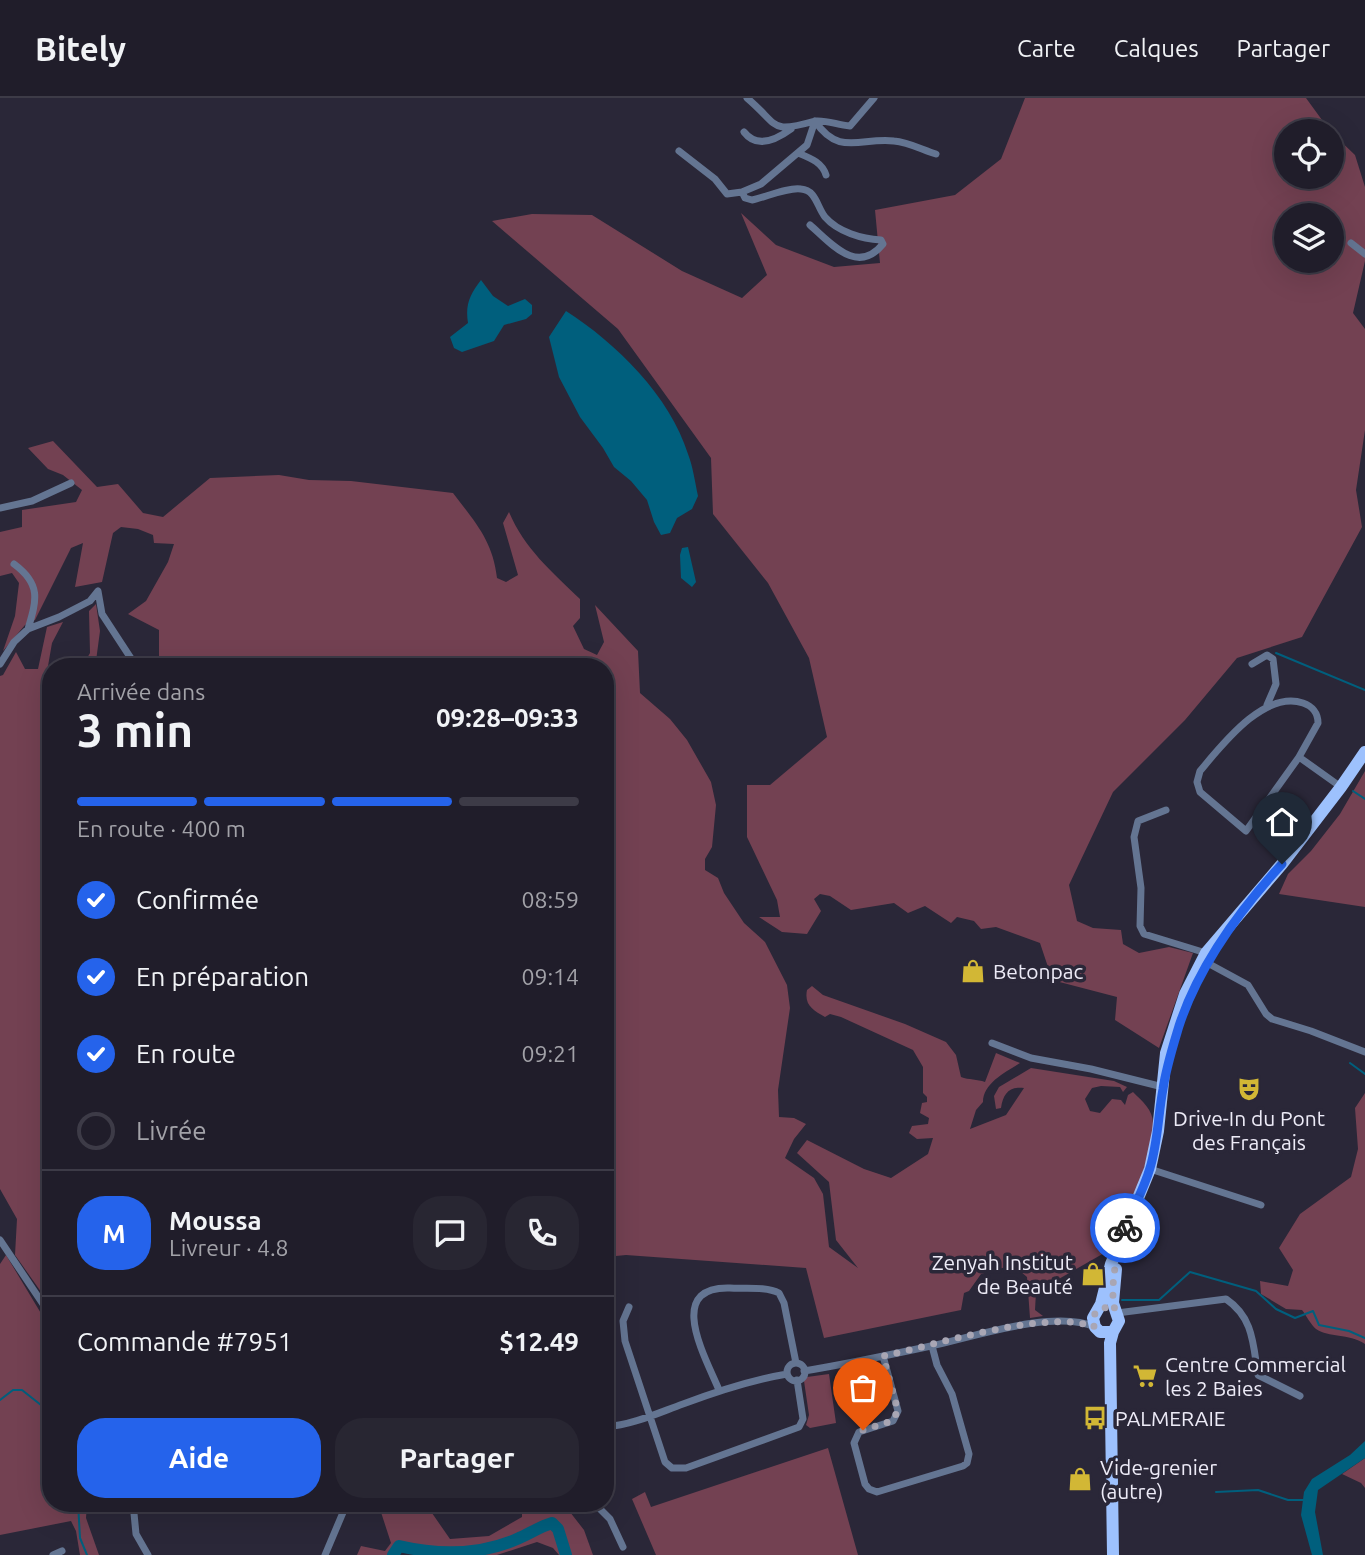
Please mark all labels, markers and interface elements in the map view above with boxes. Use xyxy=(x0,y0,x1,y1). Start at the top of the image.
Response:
text: Bitely xyxy=(35,30,126,67)
text: Carte xyxy=(1017,35,1076,62)
text: Calques xyxy=(1114,35,1199,62)
text: Partager xyxy=(1237,35,1330,62)
map controls xyxy=(1274,119,1344,273)
button: locate xyxy=(1274,119,1344,189)
button: layers xyxy=(1274,203,1344,273)
text: Arrivée dans xyxy=(77,679,205,704)
text: 09:28–09:33 xyxy=(436,703,579,732)
text: 3 min xyxy=(77,704,193,756)
pin xyxy=(1252,792,1312,864)
icon: home xyxy=(1263,803,1301,841)
text: En route · 400 m xyxy=(77,816,246,841)
icon: check xyxy=(77,881,115,919)
text: Confirmée xyxy=(136,885,259,914)
text: 08:59 xyxy=(521,887,579,912)
shop icon: Betonpac xyxy=(959,957,987,985)
icon: check xyxy=(77,958,115,996)
place label: Betonpac xyxy=(993,959,1083,983)
text: En préparation xyxy=(136,962,309,991)
text: 09:14 xyxy=(521,964,579,989)
icon: check xyxy=(77,1035,115,1073)
text: En route xyxy=(136,1039,236,1068)
text: 09:21 xyxy=(521,1041,579,1066)
theatre icon: Drive-In du Pont des Français xyxy=(1235,1075,1263,1103)
place label: Drive-In du Pont des Français xyxy=(1173,1106,1325,1154)
text: Livrée xyxy=(136,1116,207,1145)
courier xyxy=(1090,1193,1160,1263)
button: chat xyxy=(413,1196,487,1270)
button: phone xyxy=(505,1196,579,1270)
text: Moussa xyxy=(169,1206,262,1235)
icon: bike xyxy=(1106,1209,1144,1247)
text: M xyxy=(102,1219,126,1248)
text: Livreur · 4.8 xyxy=(169,1235,289,1260)
place label: Zenyah Institut de Beauté xyxy=(932,1250,1073,1298)
shop icon: Zenyah Institut de Beauté xyxy=(1079,1260,1107,1288)
text: Commande #7951 xyxy=(77,1327,293,1356)
text: $12.49 xyxy=(499,1327,579,1356)
place label: Centre Commercial les 2 Baies xyxy=(1165,1352,1346,1400)
pin xyxy=(833,1358,893,1430)
supermarket icon: Centre Commercial les 2 Baies xyxy=(1131,1362,1159,1390)
icon: bag xyxy=(844,1369,882,1407)
bus stop icon: PALMERAIE xyxy=(1081,1404,1109,1432)
place label: PALMERAIE xyxy=(1115,1406,1226,1430)
button: Aide xyxy=(77,1418,321,1498)
button: Partager xyxy=(335,1418,579,1498)
place label: Vide-grenier (autre) xyxy=(1100,1455,1217,1503)
shop icon: Vide-grenier (autre) xyxy=(1066,1465,1094,1493)

